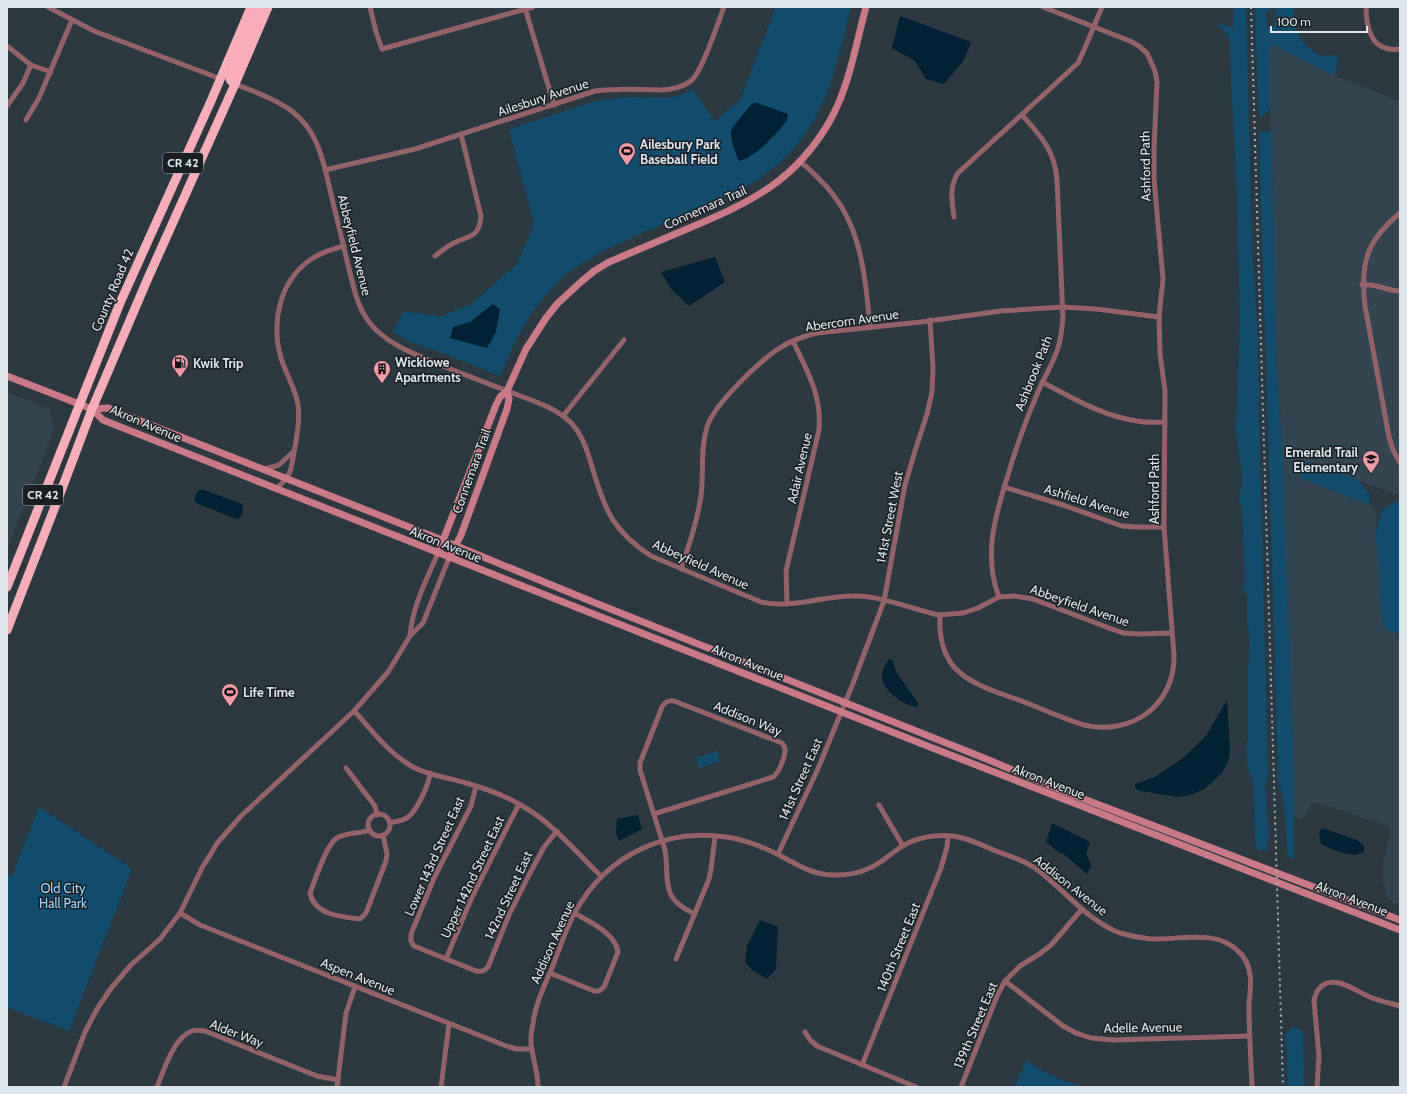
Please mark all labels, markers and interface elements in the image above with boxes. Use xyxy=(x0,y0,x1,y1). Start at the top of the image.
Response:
scale bar xyxy=(1271,8,1367,34)
text: 100 m xyxy=(1277,14,1311,29)
street label: Ailesbury Avenue xyxy=(496,75,591,119)
street label: Ashford Path xyxy=(1136,131,1154,201)
place label: Ailesbury Park Baseball Field xyxy=(640,136,721,167)
sports icon: Ailesbury Park Baseball Field xyxy=(617,141,637,166)
road number: CR 42 xyxy=(163,153,203,173)
street label: Connemara Trail xyxy=(661,182,749,232)
street label: Abbeyfield Avenue xyxy=(335,193,375,298)
street label: County Road 42 xyxy=(87,246,137,334)
street label: Abercorn Avenue xyxy=(804,305,900,334)
street label: Ashbrook Path xyxy=(1011,333,1055,413)
fuel station icon: Kwik Trip xyxy=(170,353,190,378)
place label: Wicklowe Apartments xyxy=(395,354,461,385)
place label: Kwik Trip xyxy=(193,355,244,371)
building icon: Wicklowe Apartments xyxy=(372,359,392,384)
street label: Akron Avenue xyxy=(108,401,185,445)
street label: Connemara Trail xyxy=(448,427,494,515)
street label: Adair Avenue xyxy=(783,431,815,505)
place label: Emerald Trail Elementary xyxy=(1285,444,1359,475)
school or university icon: Emerald Trail Elementary xyxy=(1361,449,1381,474)
street label: Ashford Path xyxy=(1146,454,1162,524)
street label: 141st Street West xyxy=(872,469,906,564)
street label: Ashfield Avenue xyxy=(1042,480,1132,522)
road number: CR 42 xyxy=(23,485,63,505)
street label: Akron Avenue xyxy=(408,522,485,566)
street label: Abbeyfield Avenue xyxy=(650,536,752,593)
street label: Abbeyfield Avenue xyxy=(1028,581,1132,630)
street label: Akron Avenue xyxy=(710,640,787,684)
sports icon: Life Time xyxy=(220,682,240,707)
place label: Life Time xyxy=(243,684,295,700)
street label: Addison Way xyxy=(712,697,785,739)
street label: 141st Street East xyxy=(775,735,826,823)
street label: Akron Avenue xyxy=(1010,760,1088,802)
street label: Lower 143rd Street East xyxy=(400,793,468,918)
street label: Upper 142nd Street East xyxy=(437,813,507,941)
street label: 142nd Street East xyxy=(481,848,535,942)
street label: Addison Avenue xyxy=(1031,851,1111,919)
street label: Akron Avenue xyxy=(1313,877,1391,919)
park label: Old City Hall Park xyxy=(39,880,87,911)
street label: Addison Avenue xyxy=(527,898,578,986)
street label: 140th Street East xyxy=(873,900,923,994)
street label: Aspen Avenue xyxy=(319,954,398,998)
street label: 139th Street East xyxy=(950,979,1001,1071)
street label: Alder Way xyxy=(208,1015,266,1051)
street label: Adelle Avenue xyxy=(1104,1018,1183,1036)

